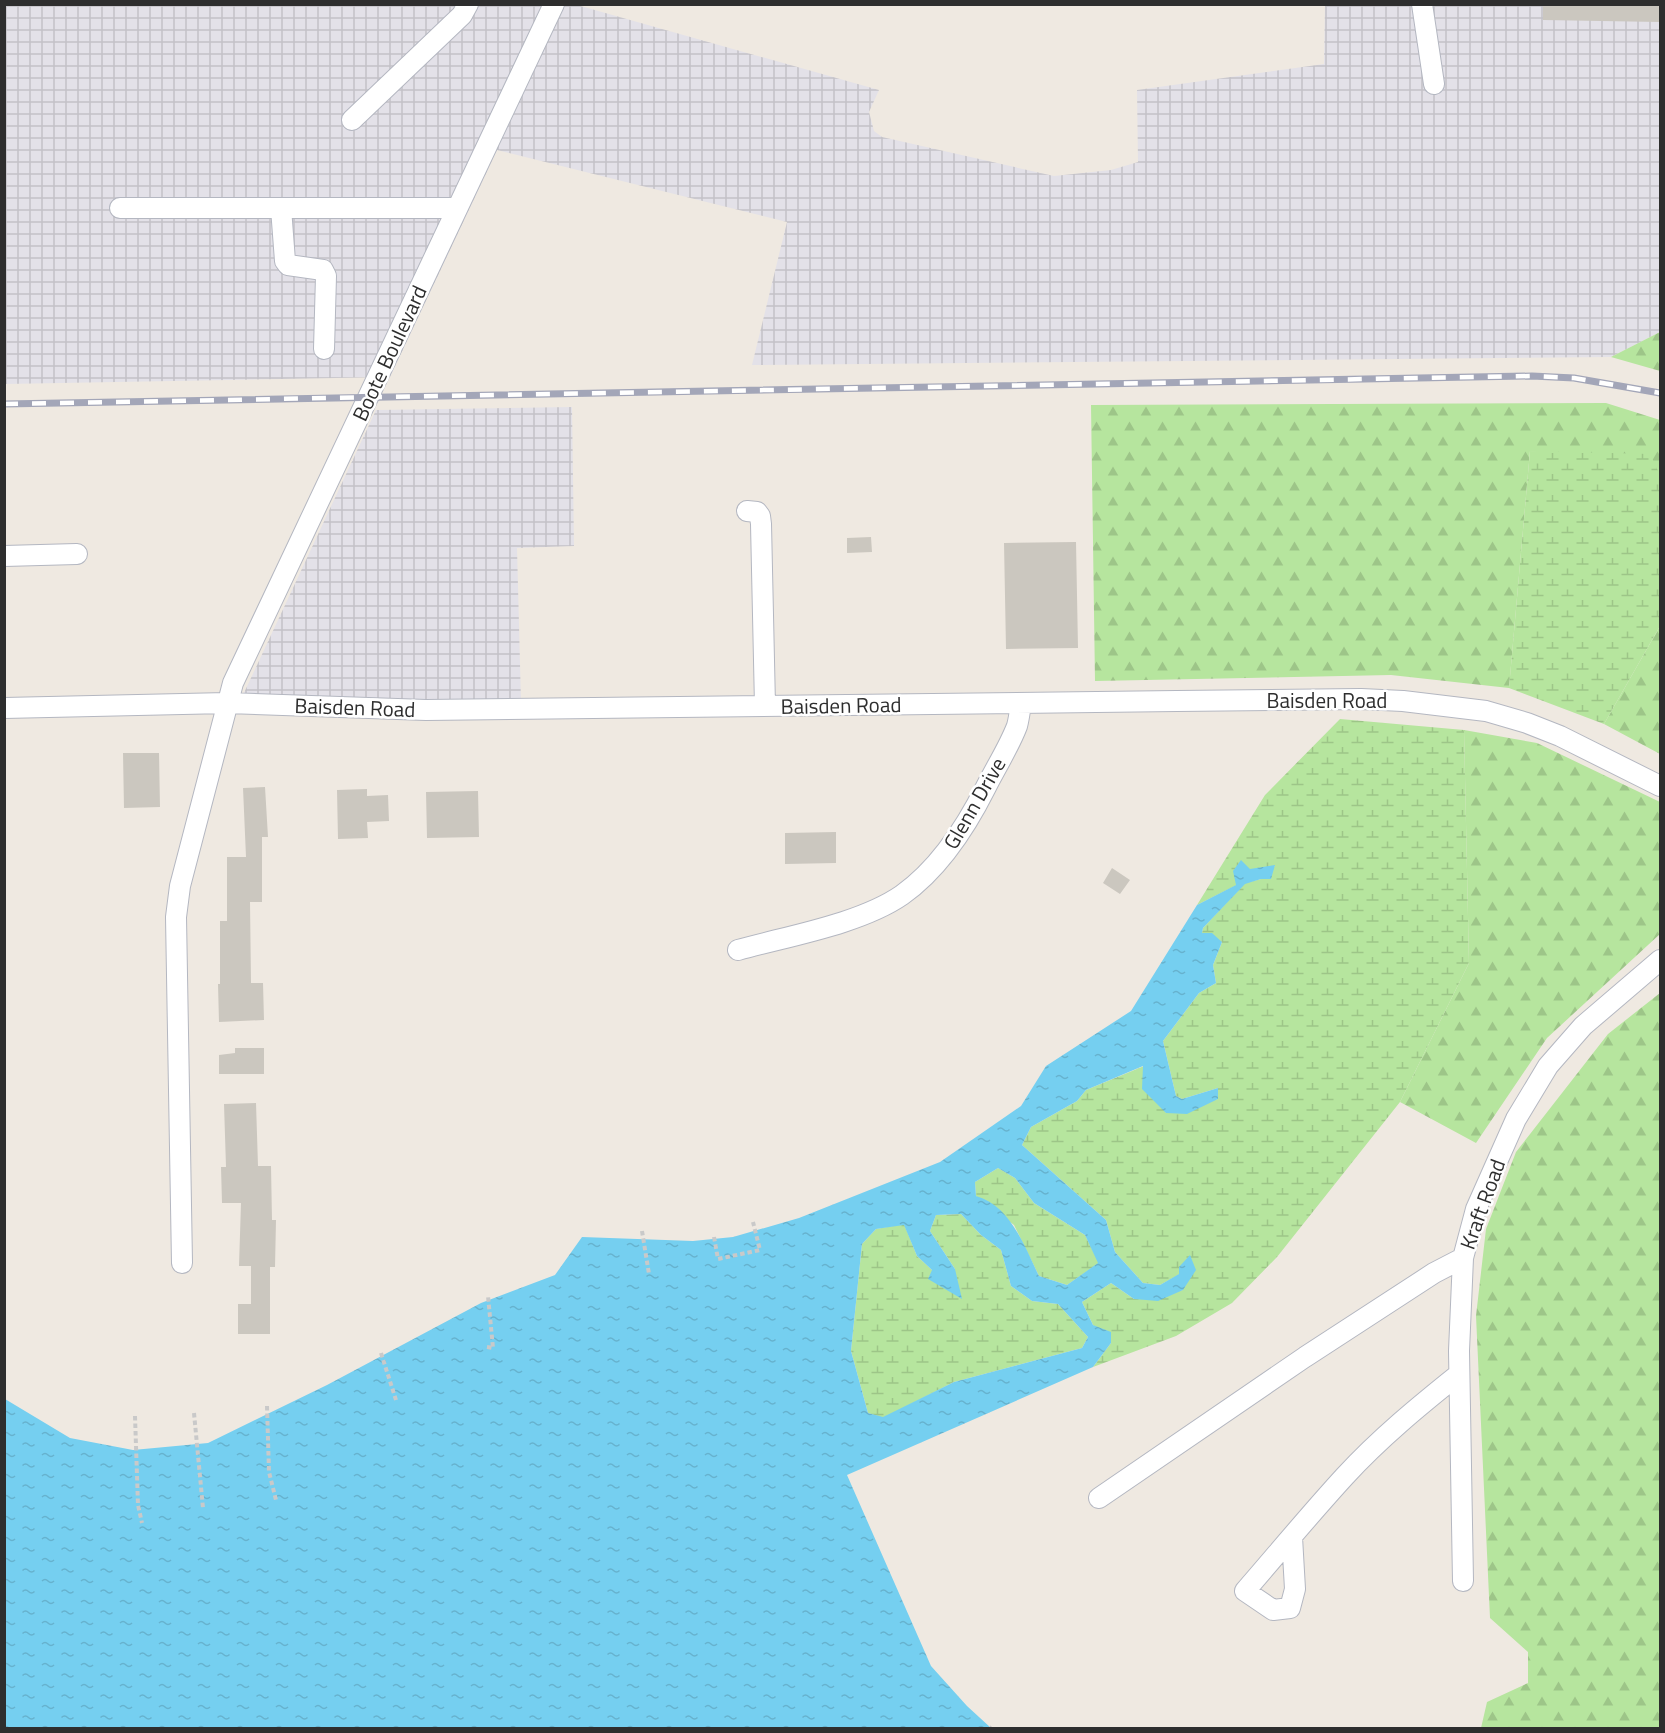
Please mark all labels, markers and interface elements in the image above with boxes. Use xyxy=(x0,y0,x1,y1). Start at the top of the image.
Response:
street label: Boote Boulevard xyxy=(344,280,434,426)
street label: Baisden Road xyxy=(1267,684,1387,716)
street label: Baisden Road xyxy=(780,688,902,722)
street label: Baisden Road xyxy=(294,689,416,725)
street label: Glenn Drive xyxy=(935,751,1013,855)
street label: Kraft Road xyxy=(1451,1154,1513,1254)

